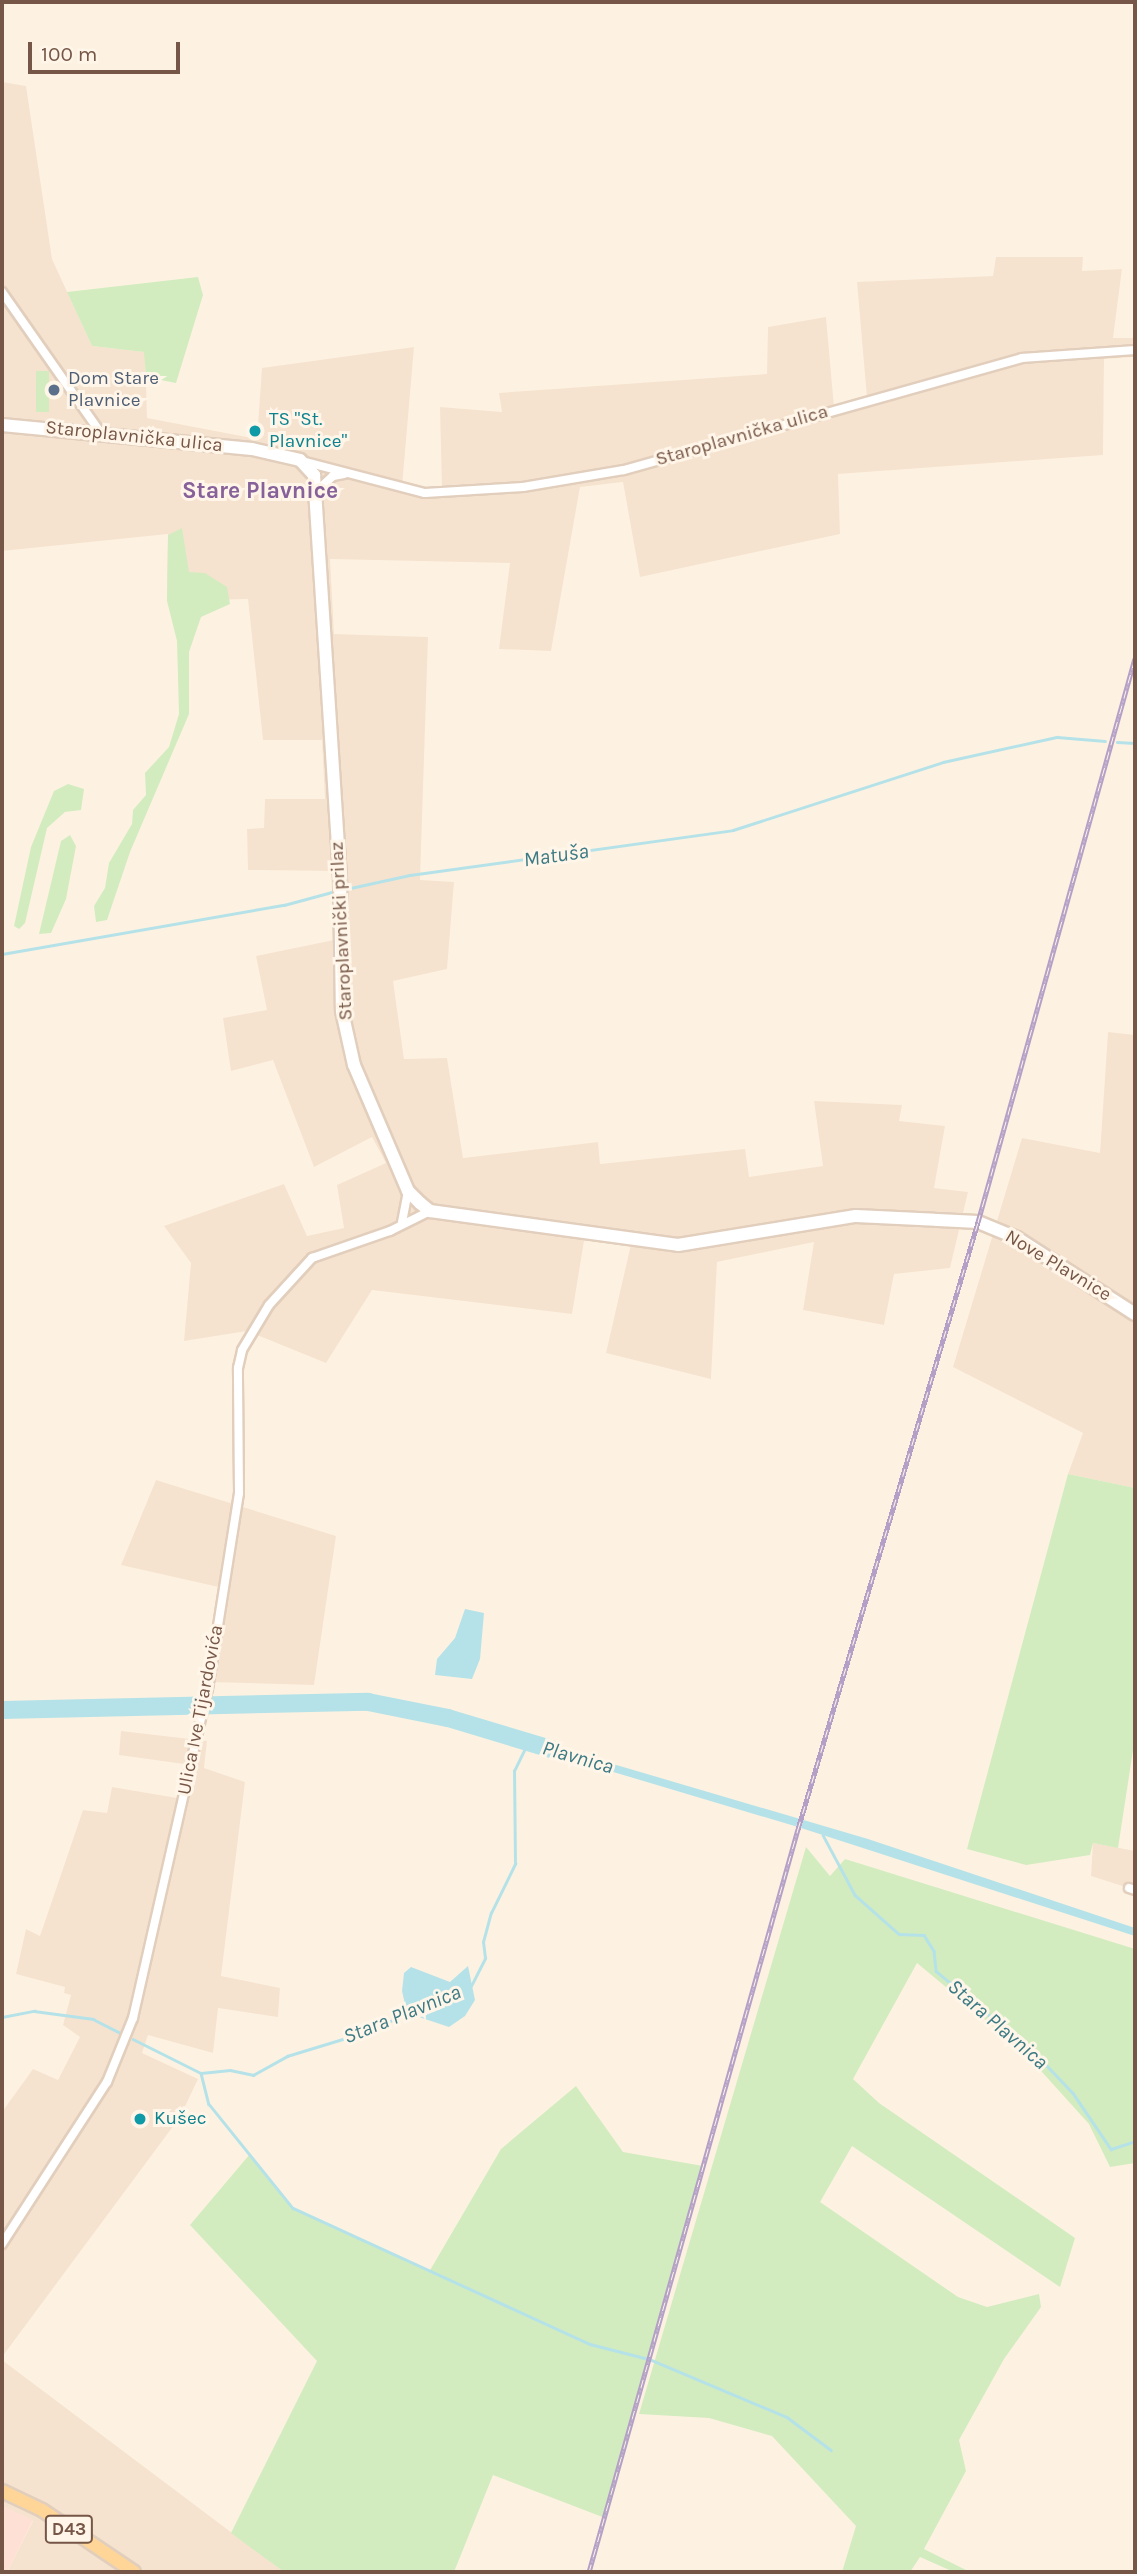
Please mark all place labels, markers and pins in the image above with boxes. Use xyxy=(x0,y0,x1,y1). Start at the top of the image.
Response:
place label: Dom Stare Plavnice xyxy=(68,368,159,412)
marker: Dom Stare Plavnice xyxy=(46,382,62,398)
place label: TS "St. Plavnice" xyxy=(269,409,347,453)
marker: TS "St. Plavnice" xyxy=(247,423,263,439)
place label: Kušec xyxy=(154,2108,207,2130)
marker: Kušec xyxy=(132,2111,148,2127)

